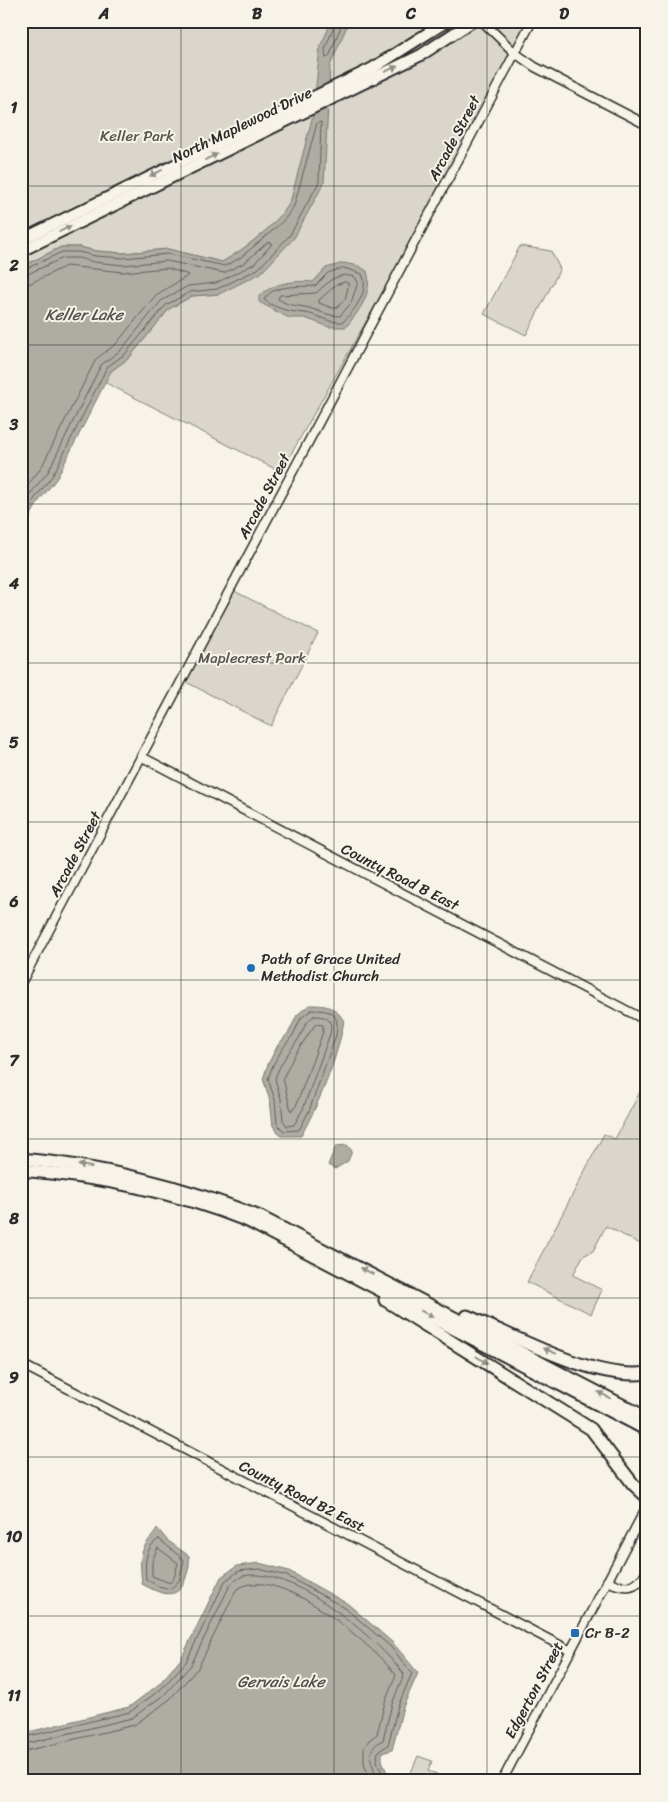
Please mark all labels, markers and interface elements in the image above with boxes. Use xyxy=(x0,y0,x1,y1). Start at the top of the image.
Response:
text: A xyxy=(98,0,109,28)
text: B xyxy=(252,0,263,28)
text: C xyxy=(405,0,417,28)
text: D xyxy=(559,0,569,28)
one-way arrow xyxy=(384,65,398,73)
street label: North Maplewood Drive xyxy=(167,80,317,170)
street label: Arcade Street xyxy=(420,90,488,186)
text: 1 xyxy=(11,93,18,122)
park label: Keller Park xyxy=(100,123,174,149)
one-way arrow xyxy=(204,153,218,161)
one-way arrow xyxy=(149,169,163,177)
one-way arrow xyxy=(58,225,72,233)
text: 2 xyxy=(8,251,19,280)
water label: Keller Lake xyxy=(45,300,125,329)
text: 3 xyxy=(9,410,19,439)
street label: Arcade Street xyxy=(230,448,298,544)
text: 4 xyxy=(8,569,19,598)
park label: Maplecrest Park xyxy=(198,645,306,671)
text: 5 xyxy=(9,728,19,757)
street label: Arcade Street xyxy=(41,806,109,902)
street label: County Road B East xyxy=(336,836,464,918)
text: 6 xyxy=(8,887,19,916)
place label: Path of Grace United Methodist Church xyxy=(261,946,401,989)
marker: Path of Grace United Methodist Church xyxy=(245,962,257,974)
text: 7 xyxy=(9,1046,20,1075)
one-way arrow xyxy=(76,1162,92,1170)
text: 8 xyxy=(8,1204,19,1233)
one-way arrow xyxy=(359,1267,374,1275)
one-way arrow xyxy=(421,1310,434,1319)
one-way arrow xyxy=(543,1347,557,1355)
one-way arrow xyxy=(475,1356,488,1365)
text: 9 xyxy=(9,1363,19,1392)
one-way arrow xyxy=(596,1391,611,1399)
street label: County Road B2 East xyxy=(234,1453,370,1539)
text: 10 xyxy=(6,1522,22,1551)
place label: Cr B-2 xyxy=(585,1620,630,1646)
marker: Cr B-2 xyxy=(569,1627,581,1639)
street label: Edgerton Street xyxy=(497,1636,571,1743)
water label: Gervais Lake xyxy=(237,1667,327,1696)
text: 11 xyxy=(7,1681,21,1710)

